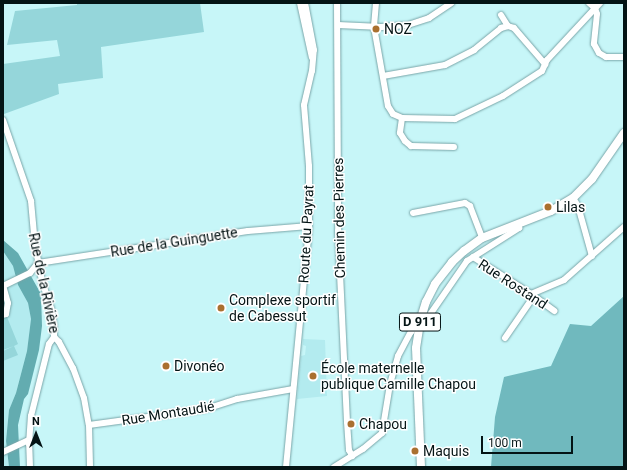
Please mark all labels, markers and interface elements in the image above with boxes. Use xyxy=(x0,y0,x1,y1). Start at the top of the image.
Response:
place label: NOZ xyxy=(384,21,412,37)
marker: NOZ xyxy=(371,24,381,34)
street label: Chemin des Pierres xyxy=(330,157,348,279)
street label: Route du Payrat xyxy=(295,184,317,284)
place label: Lilas xyxy=(556,199,585,215)
marker: Lilas xyxy=(543,202,553,212)
street label: Rue de la Guinguette xyxy=(109,224,239,260)
street label: Rue de la Rivière xyxy=(25,231,63,335)
street label: Rue Rostand xyxy=(475,255,551,313)
place label: Complexe sportif de Cabessut xyxy=(229,292,336,324)
marker: Complexe sportif de Cabessut xyxy=(216,303,226,313)
road number: D 911 xyxy=(398,311,442,333)
place label: Divonéo xyxy=(174,358,224,374)
place label: École maternelle publique Camille Chapou xyxy=(321,360,476,392)
marker: Divonéo xyxy=(161,361,171,371)
marker: École maternelle publique Camille Chapou xyxy=(308,371,318,381)
street label: Rue Montaudié xyxy=(120,397,216,429)
north arrow xyxy=(16,414,56,454)
text: N xyxy=(32,415,40,428)
place label: Chapou xyxy=(359,416,407,432)
marker: Chapou xyxy=(346,419,356,429)
scale bar xyxy=(483,428,575,454)
text: 100 m xyxy=(488,436,522,450)
place label: Maquis xyxy=(423,443,469,459)
marker: Maquis xyxy=(410,446,420,456)

